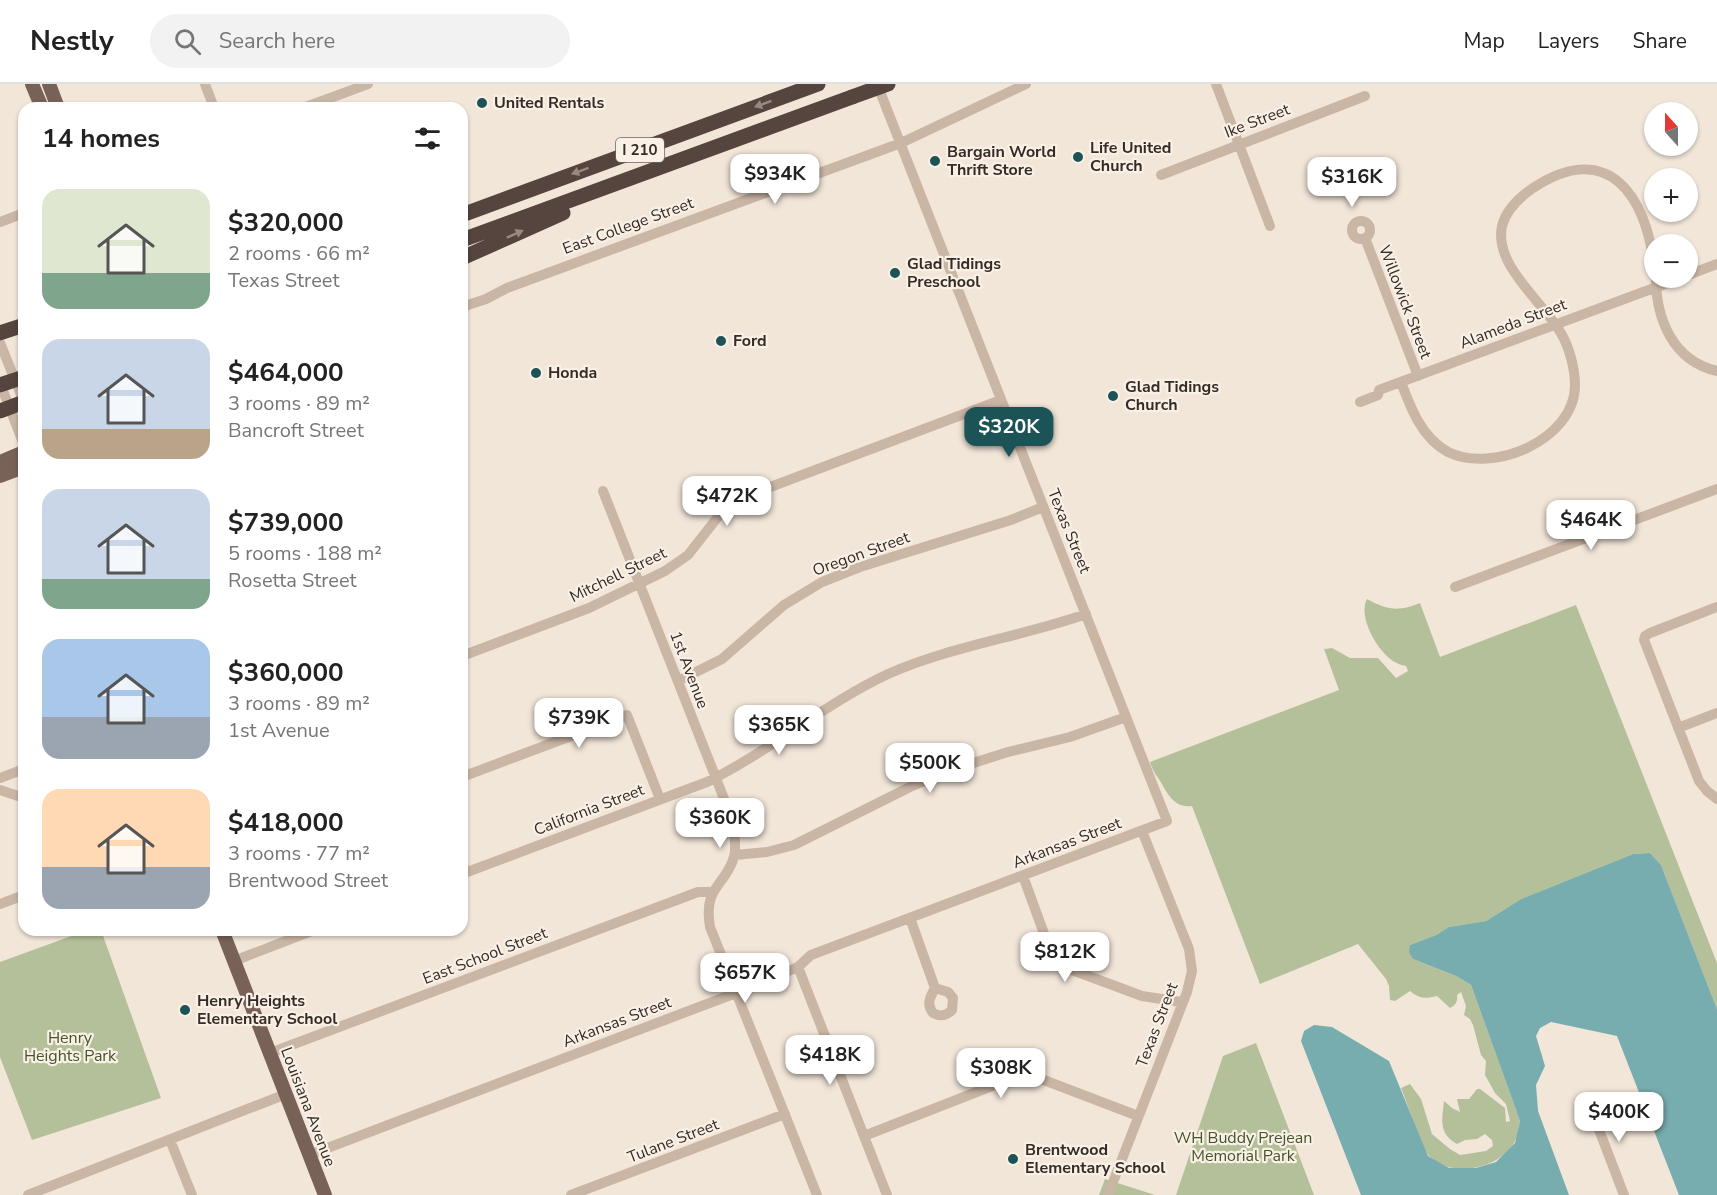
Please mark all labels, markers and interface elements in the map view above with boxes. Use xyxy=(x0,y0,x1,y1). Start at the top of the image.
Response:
search box xyxy=(150,14,570,68)
text: Nestly xyxy=(30,22,114,60)
icon: search xyxy=(171,25,204,58)
text: Search here xyxy=(219,26,335,56)
text: Map xyxy=(1463,27,1505,55)
text: Layers xyxy=(1538,27,1599,55)
text: Share xyxy=(1632,27,1687,55)
place label: United Rentals xyxy=(494,92,605,114)
marker: United Rentals xyxy=(475,96,489,110)
street label: Ike Street xyxy=(1221,98,1293,143)
one-way arrow xyxy=(754,100,772,110)
north arrow xyxy=(1644,102,1698,156)
map controls xyxy=(1644,102,1698,288)
text: 14 homes xyxy=(42,121,160,156)
icon: filters xyxy=(411,122,444,155)
place label: Life United Church xyxy=(1090,137,1171,177)
road number: I 210 xyxy=(616,138,664,162)
place label: Bargain World Thrift Store xyxy=(947,141,1056,181)
marker: Life United Church xyxy=(1071,150,1085,164)
pin: $934K xyxy=(733,154,817,205)
marker: Bargain World Thrift Store xyxy=(928,154,942,168)
pin: $316K xyxy=(1310,157,1394,208)
text: $934K xyxy=(744,160,806,187)
text: $316K xyxy=(1321,163,1383,190)
one-way arrow xyxy=(571,167,589,177)
button: + xyxy=(1644,168,1698,222)
street label: East College Street xyxy=(560,192,697,260)
text: $320,000 xyxy=(228,205,344,240)
icon: home xyxy=(90,213,162,285)
one-way arrow xyxy=(507,229,524,238)
button: − xyxy=(1644,234,1698,288)
text: 2 rooms · 66 m² xyxy=(228,240,370,267)
street label: Willowick Street xyxy=(1373,242,1437,362)
place label: Glad Tidings Preschool xyxy=(907,253,1001,293)
marker: Glad Tidings Preschool xyxy=(888,266,902,280)
text: Texas Street xyxy=(228,267,339,294)
street label: Alameda Street xyxy=(1456,293,1570,354)
place label: Ford xyxy=(733,330,767,352)
marker: Ford xyxy=(714,334,728,348)
text: $464,000 xyxy=(228,355,344,390)
place label: Honda xyxy=(548,362,597,384)
icon: home xyxy=(90,363,162,435)
marker: Honda xyxy=(529,366,543,380)
place label: Glad Tidings Church xyxy=(1125,376,1219,416)
marker: Glad Tidings Church xyxy=(1106,389,1120,403)
text: 3 rooms · 89 m² xyxy=(228,390,370,417)
pin: $320K xyxy=(967,407,1051,458)
text: $320K xyxy=(978,413,1040,440)
text: Bancroft Street xyxy=(228,417,364,444)
pin: $472K xyxy=(685,476,769,527)
text: $472K xyxy=(696,482,758,509)
street label: Texas Street xyxy=(1042,486,1096,577)
pin: $464K xyxy=(1549,500,1633,551)
text: $739,000 xyxy=(228,505,344,540)
text: $464K xyxy=(1560,506,1622,533)
icon: home xyxy=(90,513,162,585)
street label: Oregon Street xyxy=(810,526,913,582)
text: 5 rooms · 188 m² xyxy=(228,540,382,567)
street label: Mitchell Street xyxy=(566,542,670,608)
text: Rosetta Street xyxy=(228,567,357,594)
street label: 1st Avenue xyxy=(664,628,714,712)
text: $360,000 xyxy=(228,655,344,690)
icon: home xyxy=(90,663,162,735)
text: 3 rooms · 89 m² xyxy=(228,690,370,717)
pin: $739K xyxy=(537,698,621,749)
text: $739K xyxy=(548,704,610,731)
pin: $365K xyxy=(737,705,821,756)
text: $365K xyxy=(748,711,810,738)
text: 1st Avenue xyxy=(228,717,330,744)
pin: $500K xyxy=(888,743,972,794)
text: $500K xyxy=(899,749,961,776)
street label: California Street xyxy=(531,779,648,841)
pin: $360K xyxy=(678,798,762,849)
text: $360K xyxy=(689,804,751,831)
text: $418,000 xyxy=(228,805,344,840)
street label: Arkansas Street xyxy=(1010,812,1125,874)
icon: home xyxy=(90,813,162,885)
text: 3 rooms · 77 m² xyxy=(228,840,370,867)
text: Brentwood Street xyxy=(228,867,388,894)
street label: East School Street xyxy=(420,922,551,990)
pin: $812K xyxy=(1023,932,1107,983)
text: $812K xyxy=(1034,938,1096,965)
pin: $657K xyxy=(703,953,787,1004)
text: $657K xyxy=(714,959,776,986)
street label: Texas Street xyxy=(1131,979,1183,1071)
place label: Henry Heights Elementary School xyxy=(197,990,337,1030)
street label: Arkansas Street xyxy=(560,991,675,1053)
marker: Henry Heights Elementary School xyxy=(178,1003,192,1017)
park label: Henry Heights Park xyxy=(24,1027,117,1067)
pin: $418K xyxy=(788,1035,872,1086)
text: $418K xyxy=(799,1041,861,1068)
street label: Louisiana Avenue xyxy=(275,1044,341,1170)
pin: $308K xyxy=(959,1048,1043,1099)
text: $308K xyxy=(970,1054,1032,1081)
pin: $400K xyxy=(1577,1092,1661,1143)
text: $400K xyxy=(1588,1098,1650,1125)
street label: Tulane Street xyxy=(624,1113,722,1168)
park label: WH Buddy Prejean Memorial Park xyxy=(1174,1127,1312,1167)
place label: Brentwood Elementary School xyxy=(1025,1139,1165,1179)
marker: Brentwood Elementary School xyxy=(1006,1152,1020,1166)

